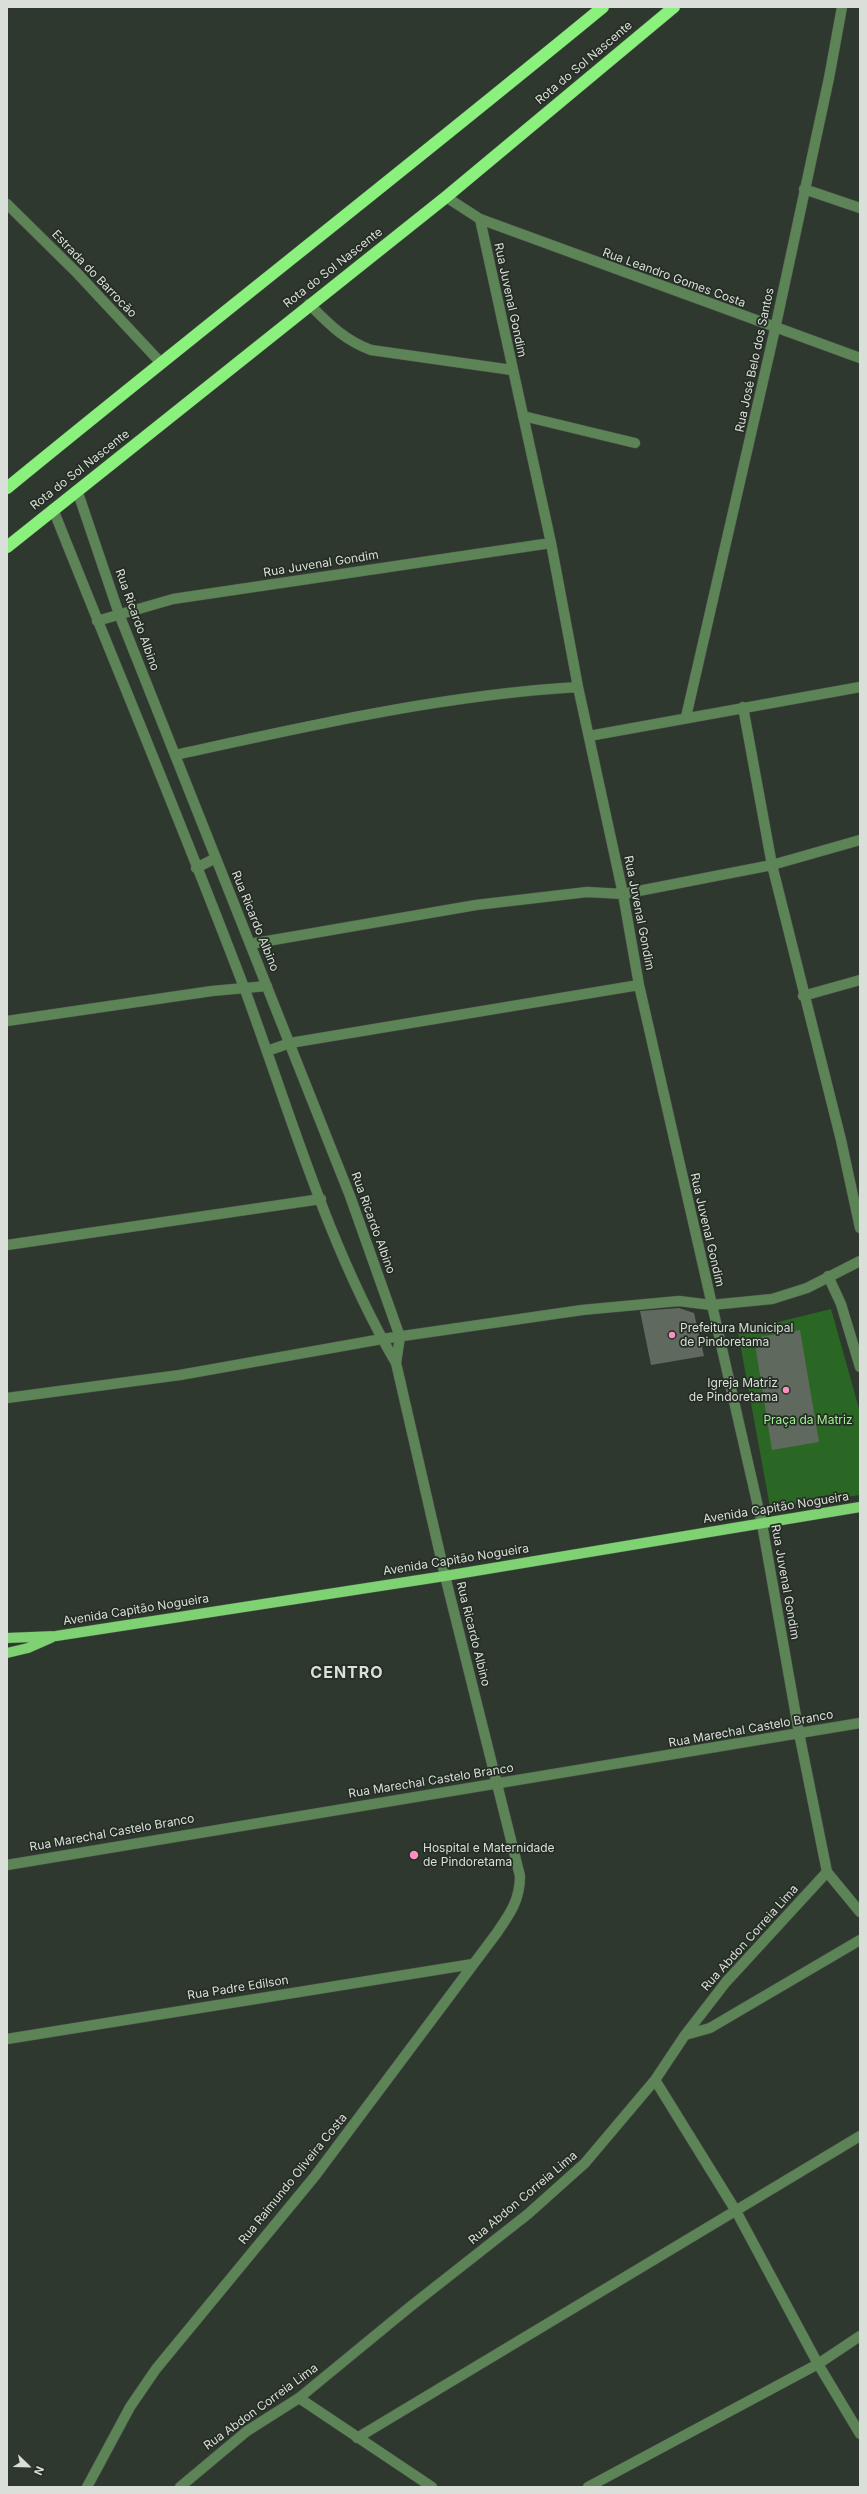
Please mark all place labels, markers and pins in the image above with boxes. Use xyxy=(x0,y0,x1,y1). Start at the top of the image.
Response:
place label: Prefeitura Municipal de Pindoretama xyxy=(680,1321,793,1349)
marker: Prefeitura Municipal de Pindoretama xyxy=(667,1330,677,1340)
place label: Igreja Matriz de Pindoretama xyxy=(689,1376,778,1404)
marker: Igreja Matriz de Pindoretama xyxy=(781,1385,791,1395)
place label: Hospital e Maternidade de Pindoretama xyxy=(423,1841,555,1869)
marker: Hospital e Maternidade de Pindoretama xyxy=(408,1849,420,1861)

